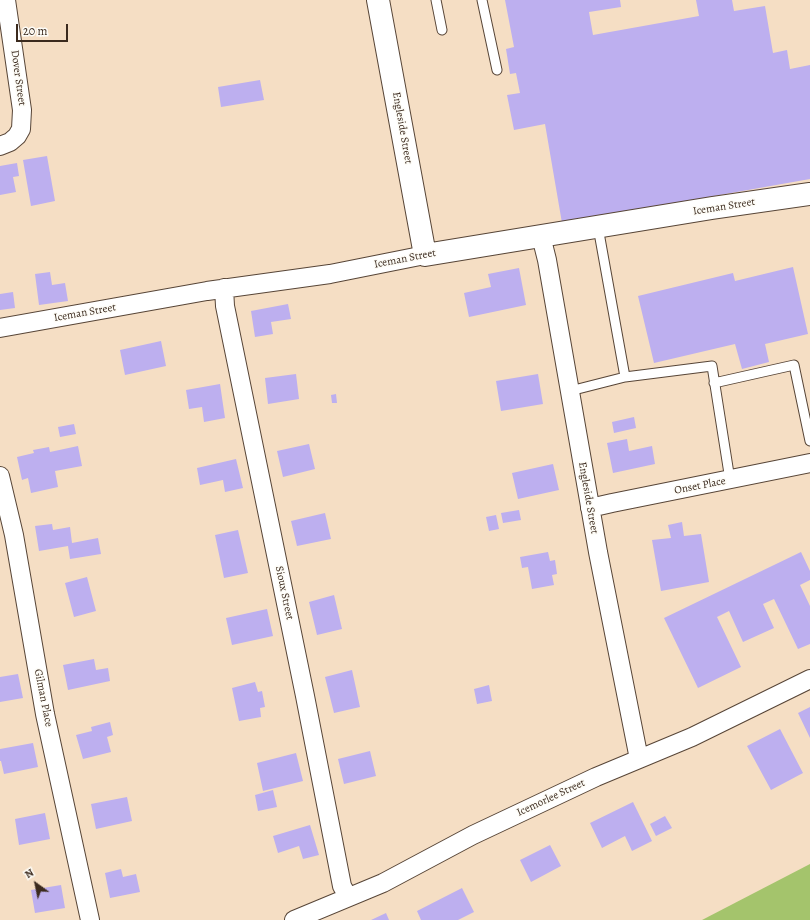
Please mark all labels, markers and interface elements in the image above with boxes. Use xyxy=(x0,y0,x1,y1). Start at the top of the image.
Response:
scale bar xyxy=(18,16,70,42)
text: 20 m xyxy=(23,23,47,39)
street label: Dover Street xyxy=(8,49,28,107)
street label: Engleside Street xyxy=(389,91,415,165)
street label: Iceman Street xyxy=(692,196,756,218)
street label: Iceman Street xyxy=(373,247,437,271)
street label: Iceman Street xyxy=(53,301,117,325)
street label: Engleside Street xyxy=(575,461,601,535)
street label: Onset Place xyxy=(673,475,727,497)
street label: Sioux Street xyxy=(272,565,296,621)
street label: Gilman Place xyxy=(31,668,55,728)
street label: Icemorlee Street xyxy=(515,776,587,820)
north arrow xyxy=(16,864,56,904)
text: N xyxy=(22,865,37,882)

